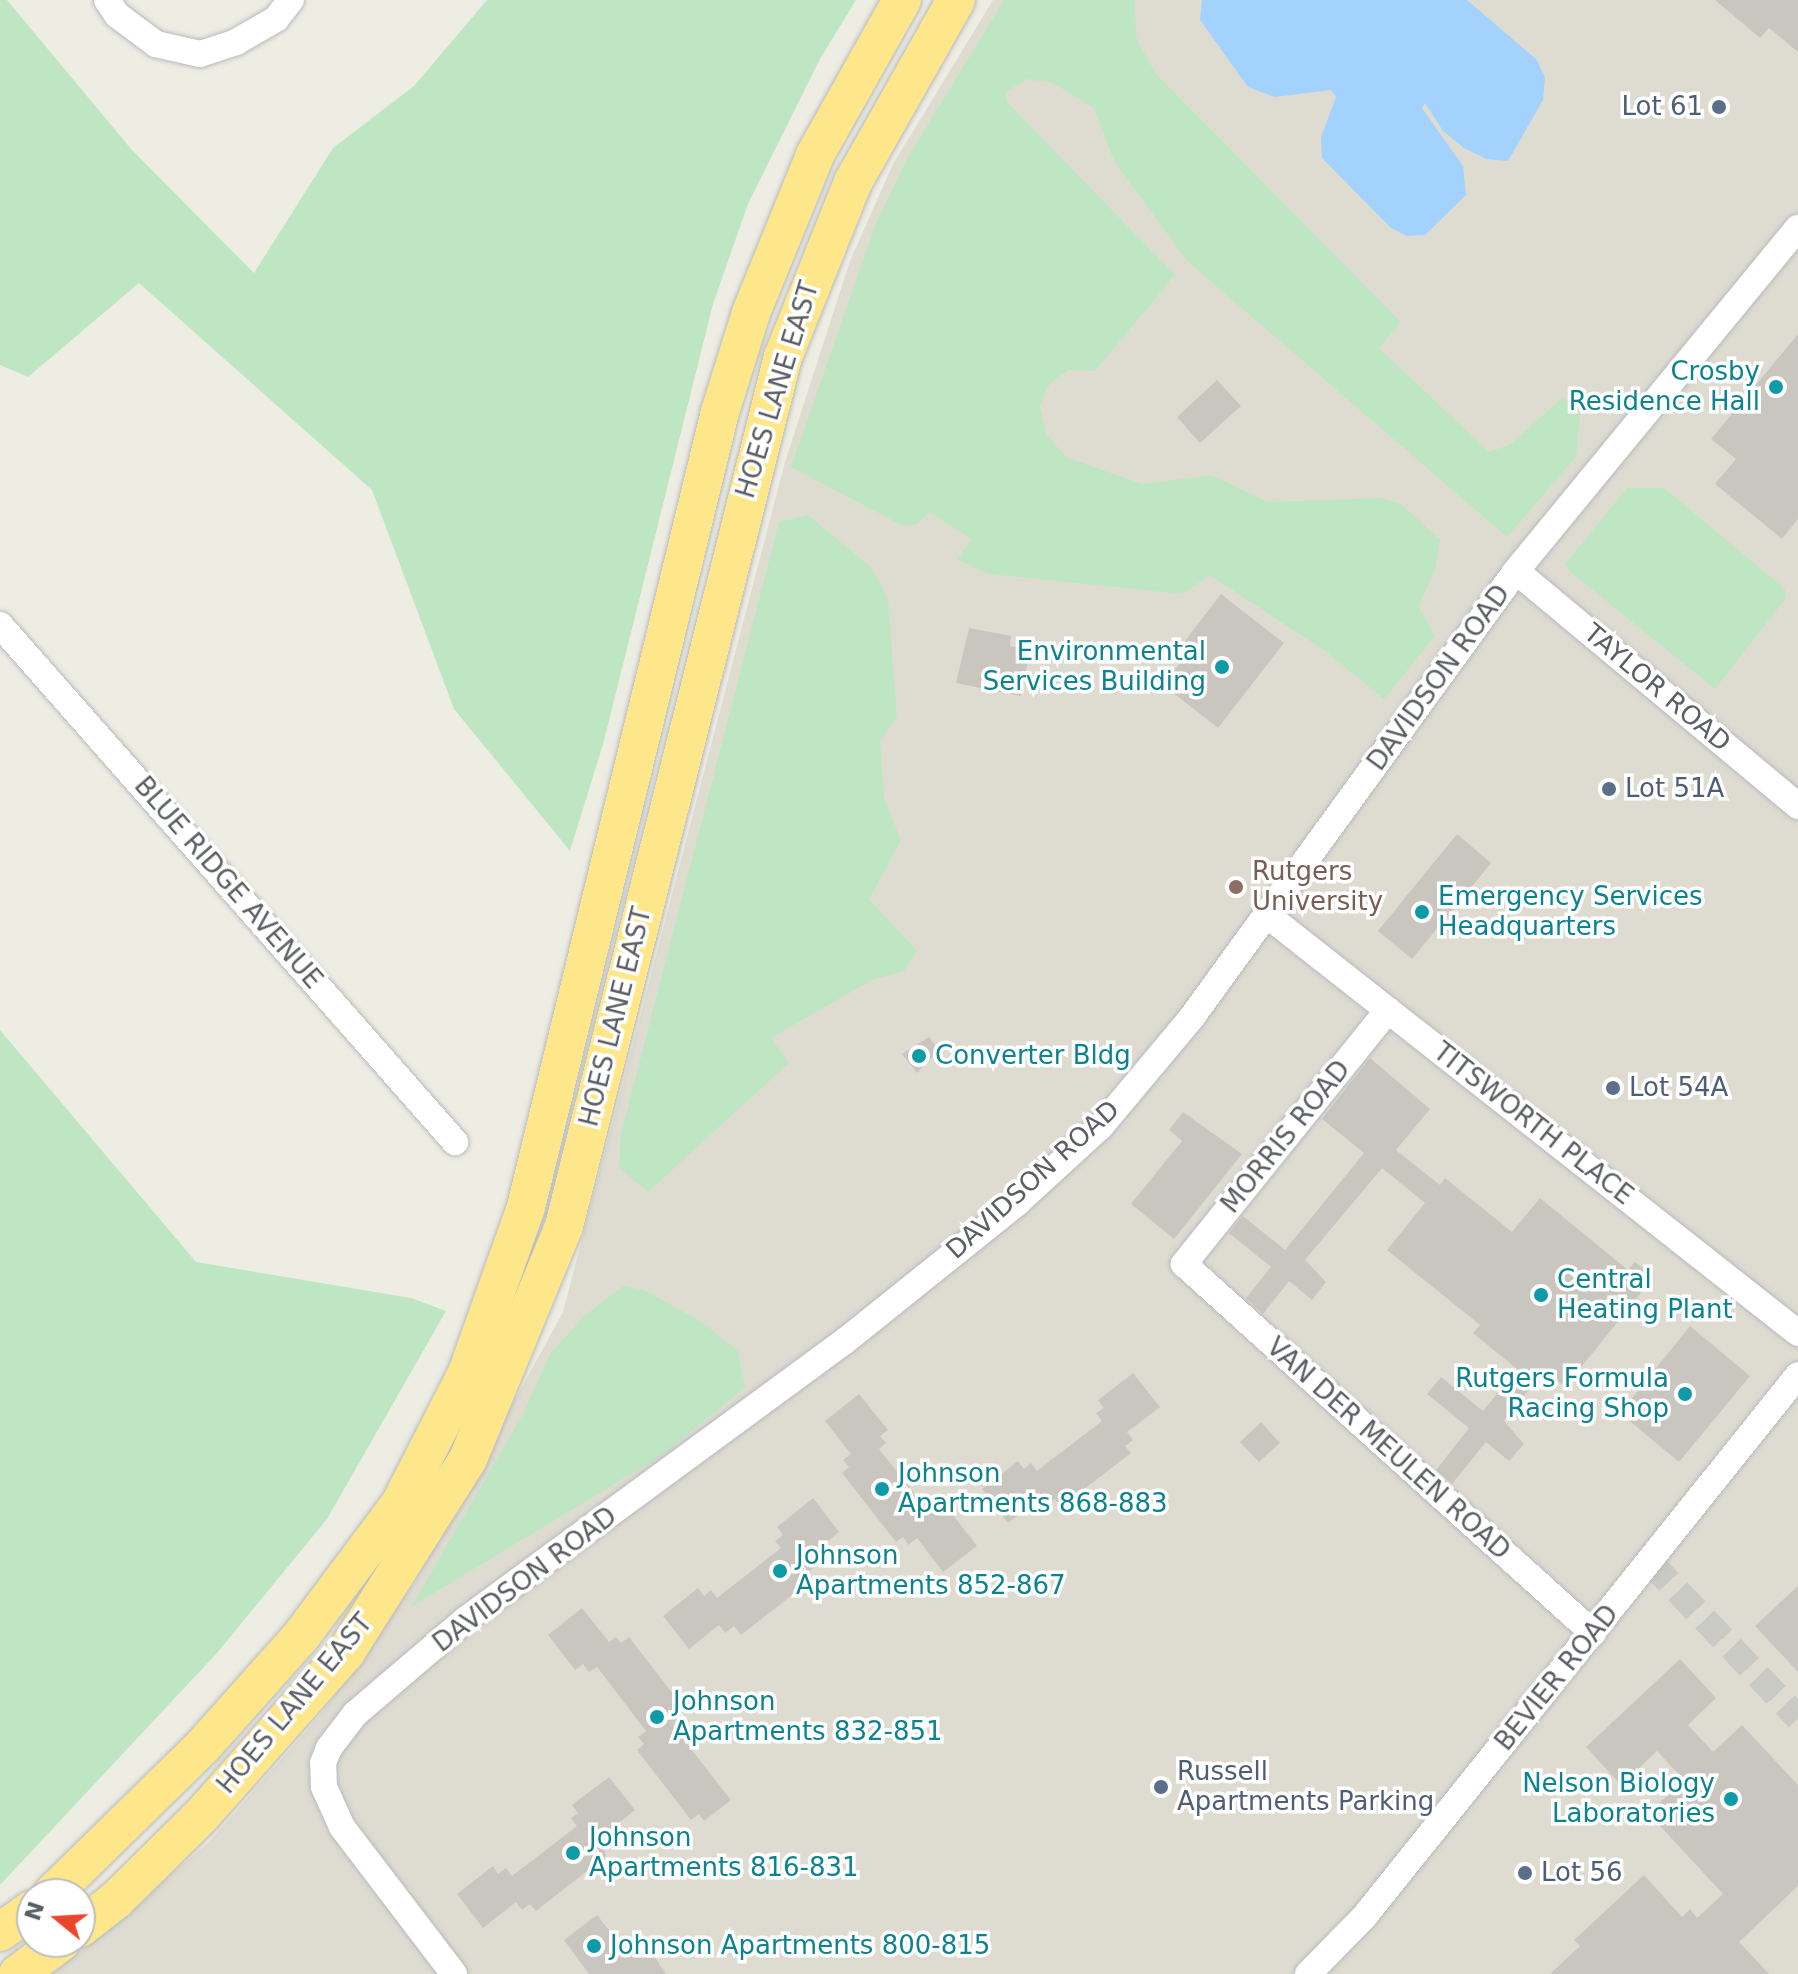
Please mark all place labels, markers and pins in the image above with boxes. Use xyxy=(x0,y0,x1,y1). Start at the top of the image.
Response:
place label: Lot 61 xyxy=(1622,91,1703,123)
marker: Lot 61 xyxy=(1710,98,1728,116)
place label: Crosby Residence Hall xyxy=(1569,356,1760,418)
marker: Crosby Residence Hall xyxy=(1767,378,1785,396)
place label: Environmental Services Building xyxy=(983,636,1206,698)
marker: Environmental Services Building xyxy=(1213,658,1231,676)
place label: Lot 51A xyxy=(1625,773,1724,805)
marker: Lot 51A xyxy=(1600,780,1618,798)
place label: Rutgers University xyxy=(1252,856,1383,918)
marker: Rutgers University xyxy=(1227,878,1245,896)
place label: Emergency Services Headquarters xyxy=(1438,881,1703,942)
marker: Emergency Services Headquarters xyxy=(1413,903,1431,921)
place label: Converter Bldg xyxy=(935,1040,1131,1072)
marker: Converter Bldg xyxy=(910,1047,928,1065)
place label: Lot 54A xyxy=(1629,1072,1728,1104)
marker: Lot 54A xyxy=(1604,1079,1622,1097)
place label: Central Heating Plant xyxy=(1557,1264,1733,1326)
marker: Central Heating Plant xyxy=(1532,1286,1550,1304)
place label: Rutgers Formula Racing Shop xyxy=(1455,1363,1669,1424)
marker: Rutgers Formula Racing Shop xyxy=(1676,1385,1694,1403)
place label: Johnson Apartments 868-883 xyxy=(898,1458,1168,1520)
marker: Johnson Apartments 868-883 xyxy=(873,1480,891,1498)
place label: Johnson Apartments 852-867 xyxy=(796,1540,1066,1602)
marker: Johnson Apartments 852-867 xyxy=(771,1562,789,1580)
place label: Johnson Apartments 832-851 xyxy=(673,1686,943,1748)
marker: Johnson Apartments 832-851 xyxy=(648,1708,666,1726)
place label: Russell Apartments Parking xyxy=(1177,1756,1434,1818)
place label: Nelson Biology Laboratories xyxy=(1522,1768,1715,1830)
marker: Russell Apartments Parking xyxy=(1152,1778,1170,1796)
marker: Nelson Biology Laboratories xyxy=(1722,1790,1740,1808)
place label: Johnson Apartments 816-831 xyxy=(589,1822,859,1884)
marker: Johnson Apartments 816-831 xyxy=(564,1844,582,1862)
place label: Lot 56 xyxy=(1541,1857,1622,1889)
marker: Lot 56 xyxy=(1516,1864,1534,1882)
place label: Johnson Apartments 800-815 xyxy=(610,1930,990,1962)
marker: Johnson Apartments 800-815 xyxy=(585,1937,603,1955)

